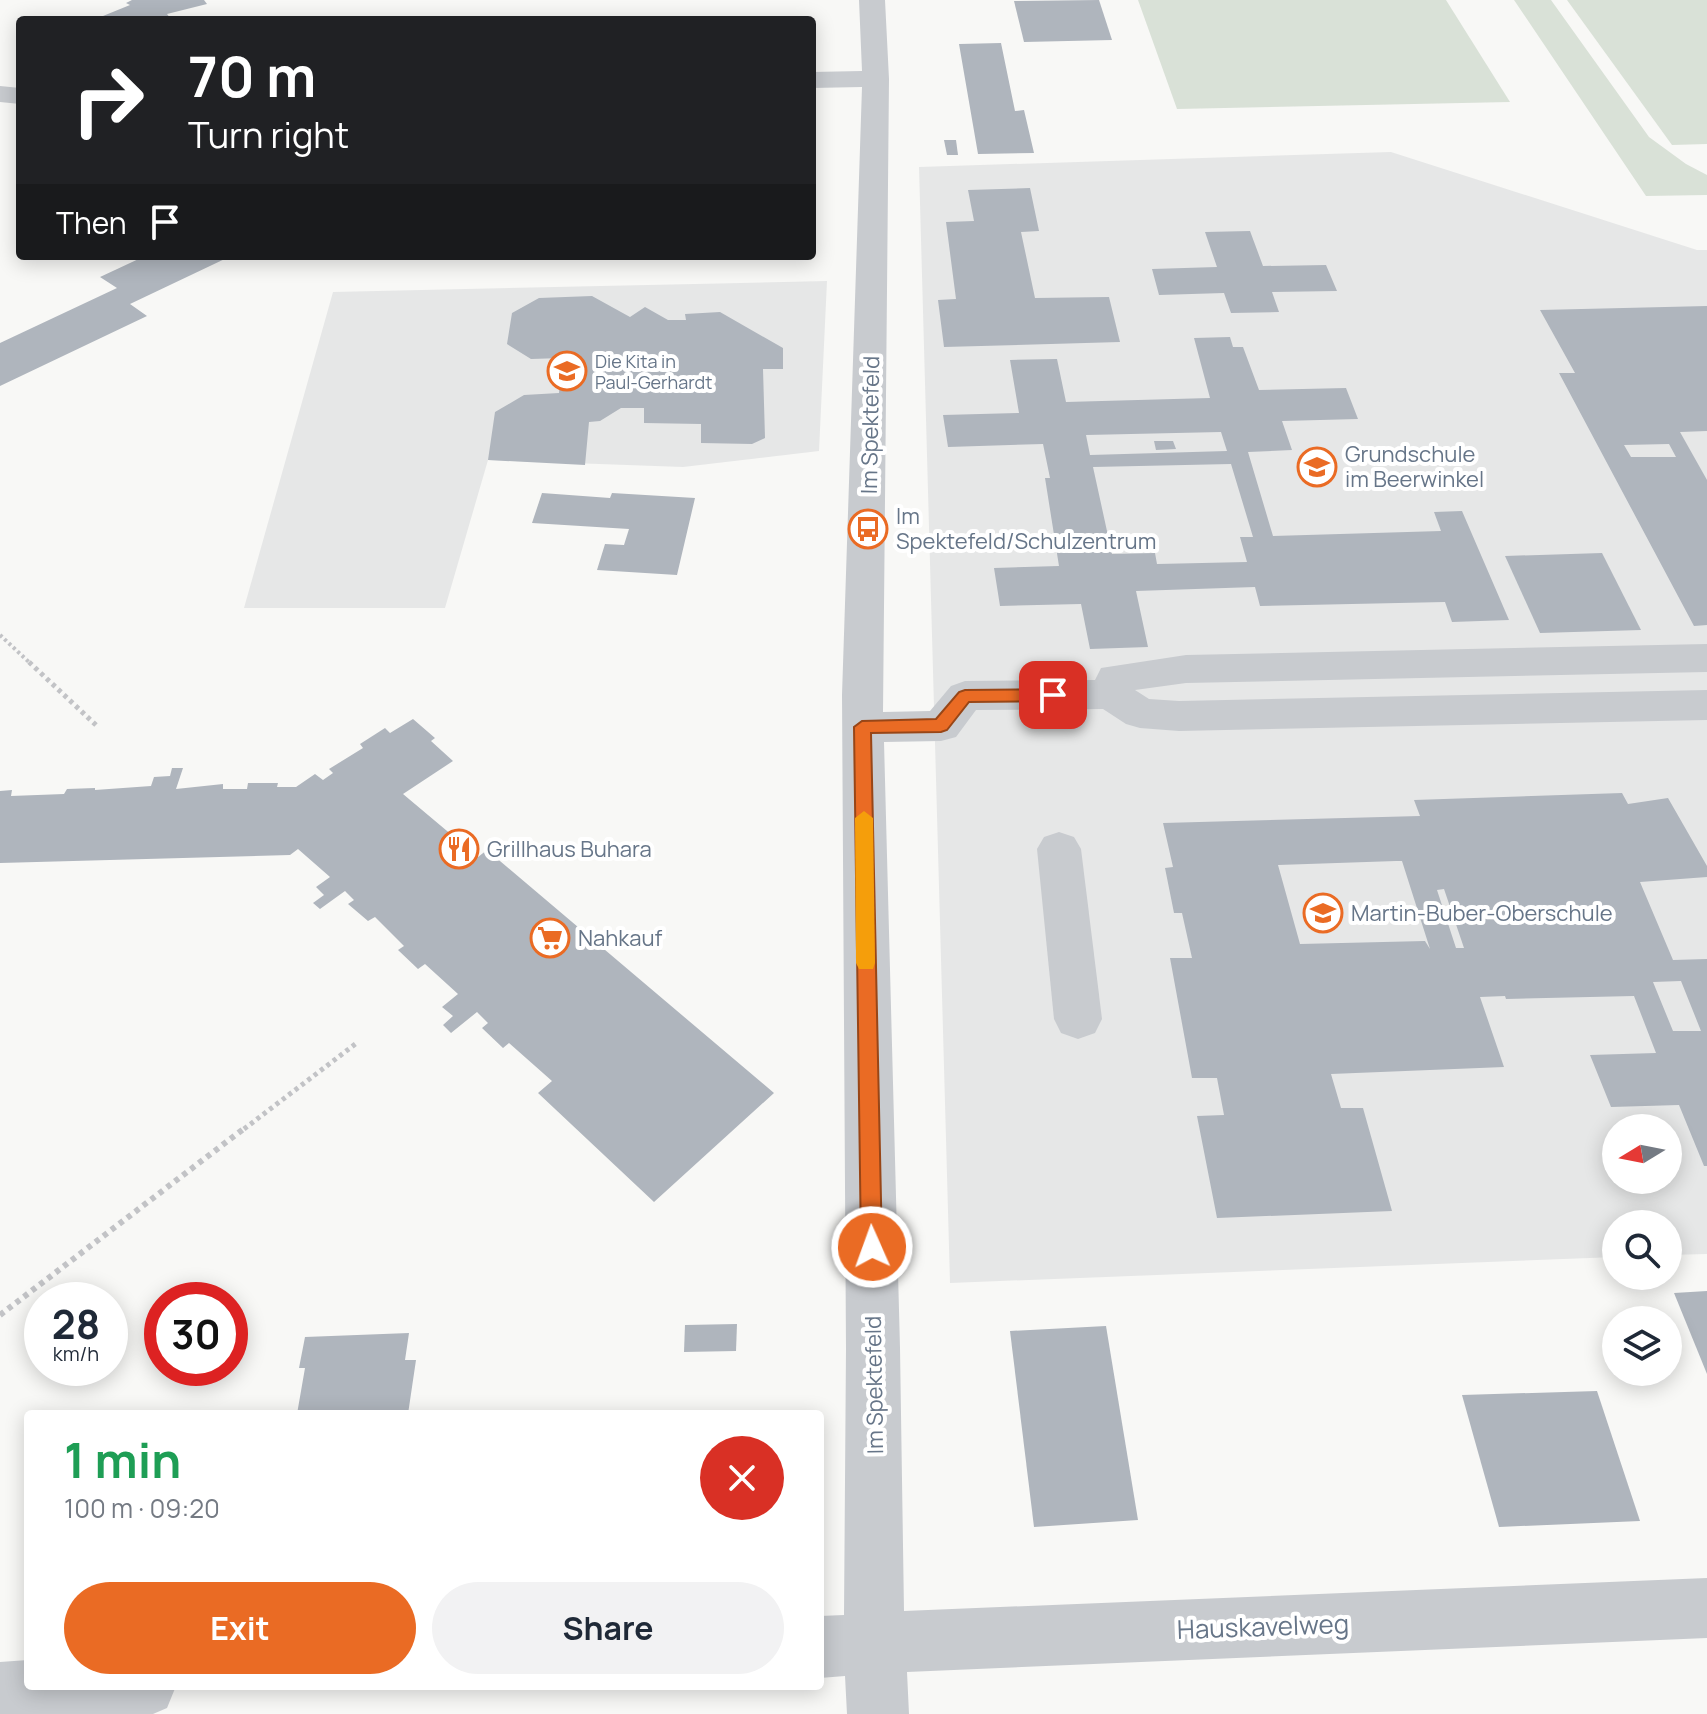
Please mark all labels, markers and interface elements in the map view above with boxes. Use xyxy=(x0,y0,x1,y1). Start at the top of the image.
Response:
text: 70 m xyxy=(188,37,316,114)
icon: right xyxy=(56,48,160,152)
text: Turn right xyxy=(188,110,349,159)
icon: arrive xyxy=(143,200,187,244)
text: Then xyxy=(56,202,127,243)
place label: Die Kita in Paul-Gerhardt xyxy=(595,349,712,394)
school or university icon: Die Kita in Paul-Gerhardt xyxy=(546,350,588,392)
street label: Im Spektefeld xyxy=(854,356,886,494)
place label: Grundschule im Beerwinkel xyxy=(1345,439,1484,494)
school or university icon: Grundschule im Beerwinkel xyxy=(1296,446,1338,488)
place label: Im Spektefeld/Schulzentrum xyxy=(896,501,1156,556)
bus stop icon: Im Spektefeld/Schulzentrum xyxy=(847,508,889,550)
pin xyxy=(1019,661,1087,729)
icon: arrive xyxy=(1031,673,1075,717)
restaurant icon: Grillhaus Buhara xyxy=(438,828,480,870)
place label: Grillhaus Buhara xyxy=(487,834,652,864)
school or university icon: Martin-Buber-Oberschule xyxy=(1302,892,1344,934)
place label: Martin-Buber-Oberschule xyxy=(1351,898,1613,928)
supermarket icon: Nahkauf xyxy=(529,917,571,959)
place label: Nahkauf xyxy=(578,923,663,953)
north arrow xyxy=(1602,1114,1682,1194)
map controls xyxy=(1602,1114,1682,1386)
position arrow xyxy=(830,1205,914,1289)
button: search xyxy=(1602,1210,1682,1290)
speed limit sign: 30 xyxy=(144,1282,248,1386)
text: 28 xyxy=(52,1296,100,1351)
button: layers xyxy=(1602,1306,1682,1386)
street label: Im Spektefeld xyxy=(858,1316,890,1454)
text: km/h xyxy=(53,1340,99,1367)
text: 1 min xyxy=(64,1427,181,1492)
button: close xyxy=(700,1436,784,1520)
text: 100 m · 09:20 xyxy=(64,1490,220,1526)
button: Exit xyxy=(64,1582,416,1674)
button: Share xyxy=(432,1582,784,1674)
street label: Hauskavelweg xyxy=(1176,1605,1350,1647)

